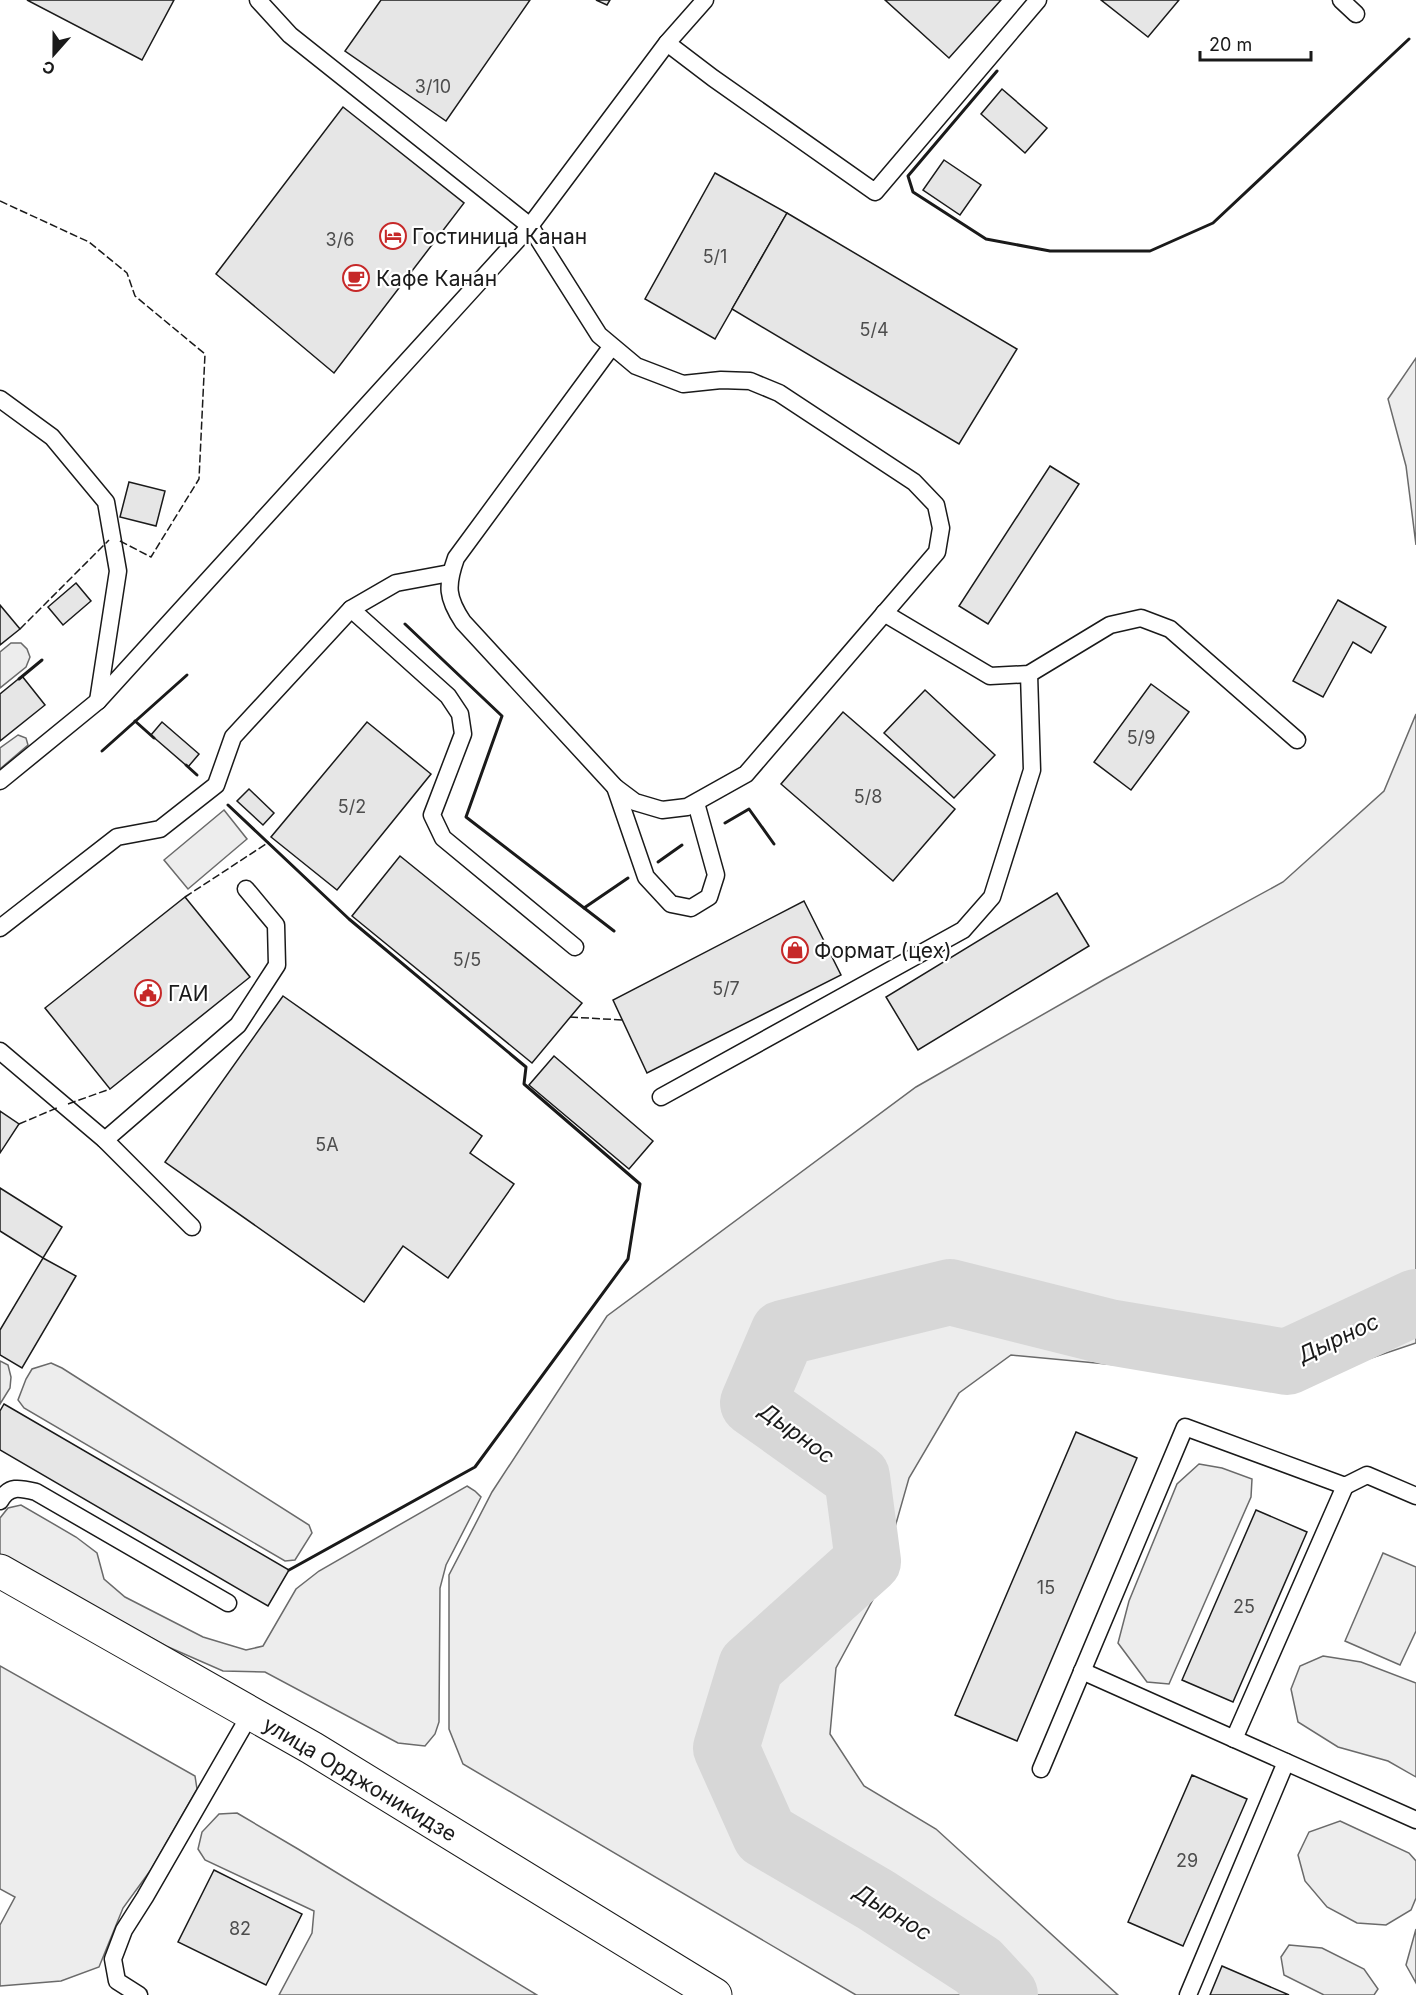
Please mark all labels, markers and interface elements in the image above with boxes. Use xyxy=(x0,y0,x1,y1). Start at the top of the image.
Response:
north arrow xyxy=(24,24,84,84)
scale bar xyxy=(1200,24,1311,62)
text: 20 m xyxy=(1209,34,1252,55)
text: С xyxy=(39,56,58,79)
house number: 3/10 xyxy=(415,76,451,97)
hotel icon: Гостиница Канан xyxy=(378,221,408,251)
place label: Гостиница Канан xyxy=(412,224,587,249)
house number: 3/6 xyxy=(326,229,354,250)
house number: 5/1 xyxy=(703,246,727,267)
cafe icon: Кафе Канан xyxy=(341,263,371,293)
place label: Кафе Канан xyxy=(376,266,497,291)
house number: 5/4 xyxy=(859,319,889,340)
house number: 5/9 xyxy=(1127,727,1155,748)
house number: 5/8 xyxy=(854,786,882,807)
house number: 5/2 xyxy=(338,796,366,817)
shop icon: Формат (цех) xyxy=(780,935,810,965)
place label: Формат (цех) xyxy=(814,938,952,963)
house number: 5/5 xyxy=(453,949,481,970)
public building icon: ГАИ xyxy=(133,978,163,1008)
house number: 5/7 xyxy=(712,978,740,999)
place label: ГАИ xyxy=(168,981,209,1006)
house number: 5А xyxy=(315,1134,339,1155)
water label: Дырнос xyxy=(1292,1308,1383,1368)
water label: Дырнос xyxy=(754,1396,840,1469)
house number: 15 xyxy=(1037,1577,1055,1598)
house number: 25 xyxy=(1233,1596,1255,1617)
street label: улица Орджоникидзе xyxy=(259,1711,461,1847)
house number: 29 xyxy=(1176,1850,1198,1871)
water label: Дырнос xyxy=(849,1878,937,1946)
house number: 82 xyxy=(229,1918,251,1939)

